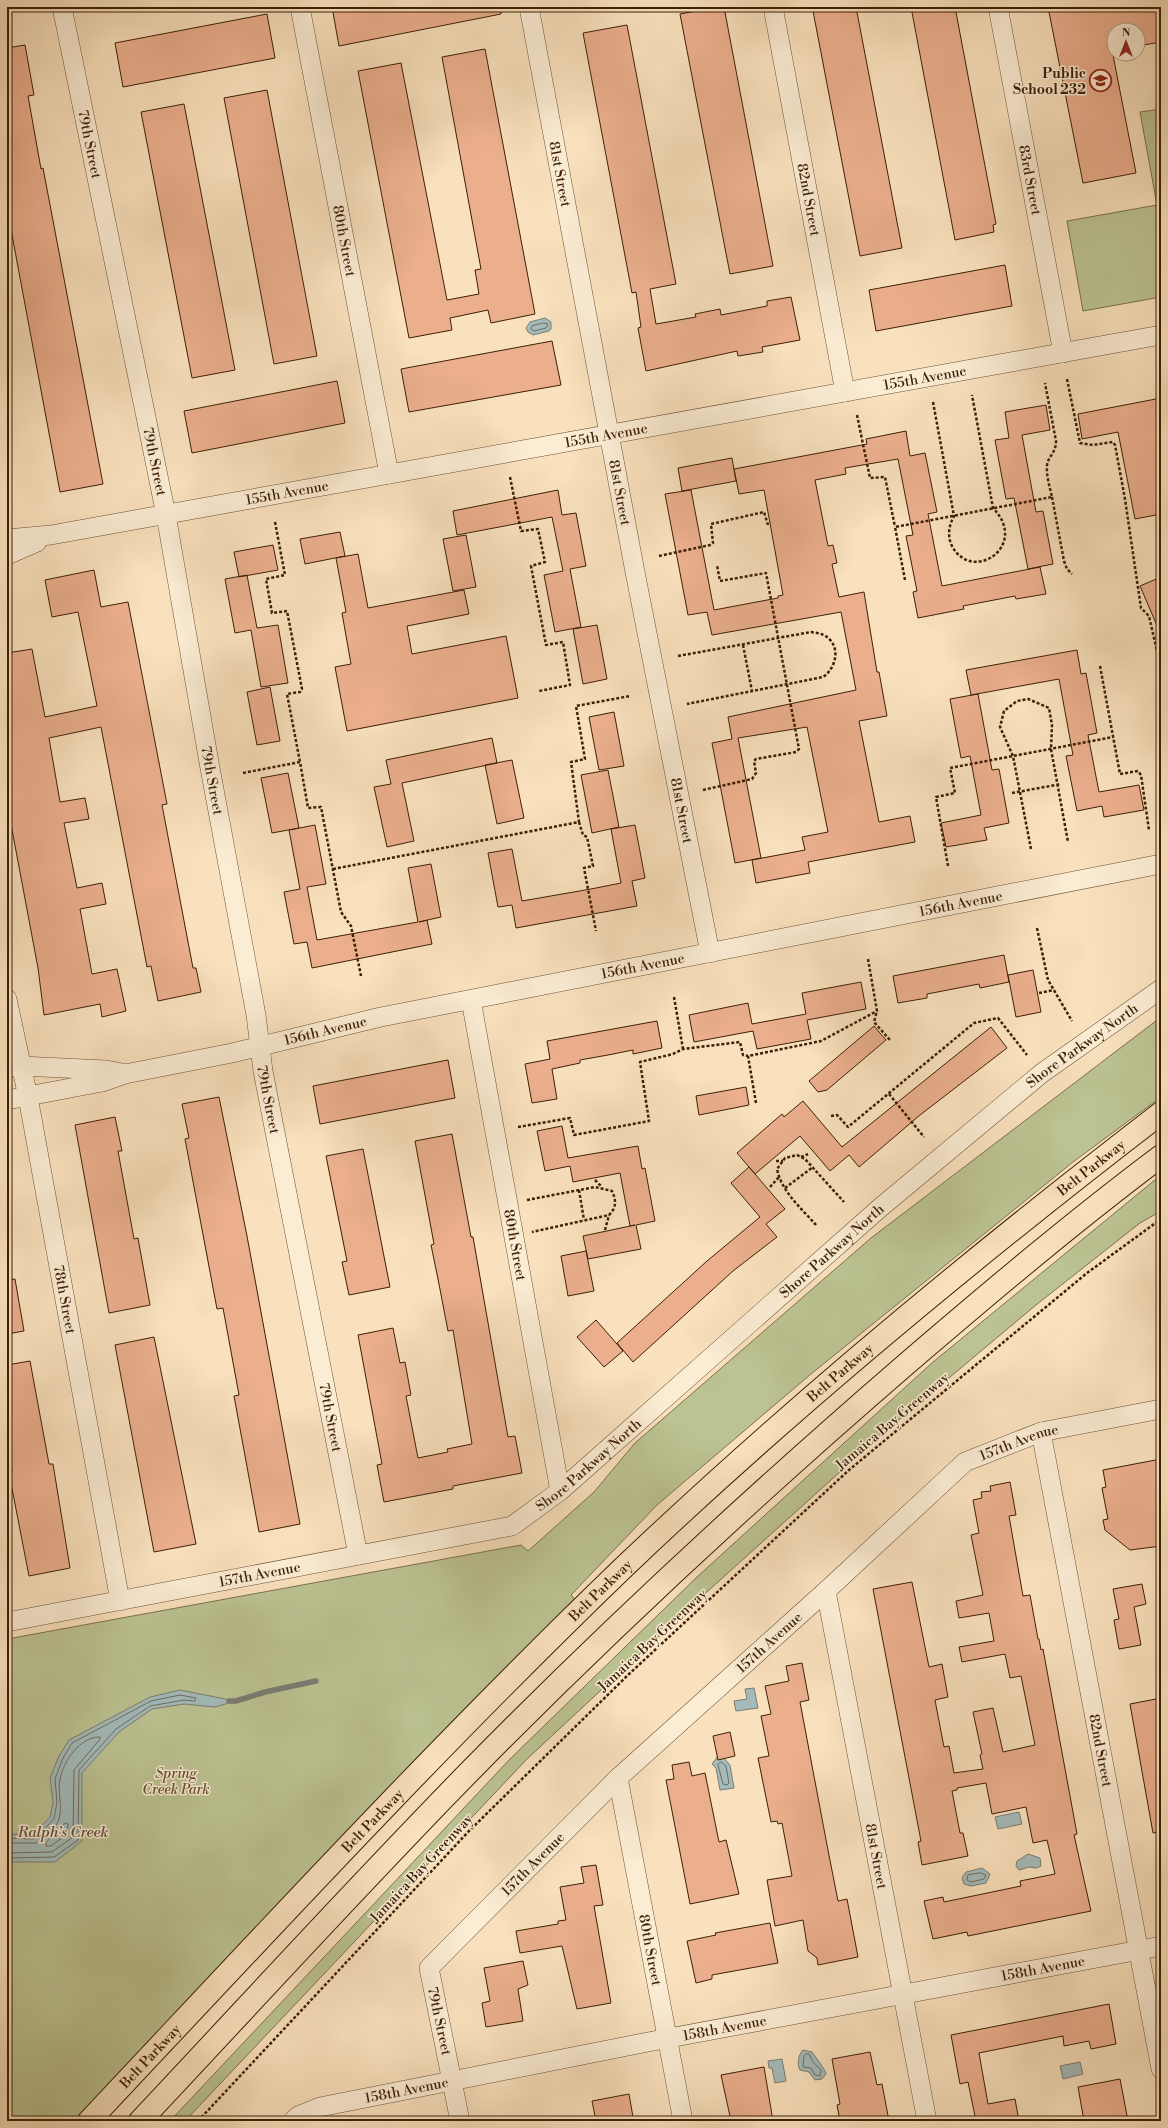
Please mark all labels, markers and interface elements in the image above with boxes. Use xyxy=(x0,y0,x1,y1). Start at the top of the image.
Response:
north arrow xyxy=(1106,22,1146,62)
text: N xyxy=(1122,26,1131,40)
place label: Public School 232 xyxy=(1013,65,1086,99)
school or university icon: Public School 232 xyxy=(1088,68,1114,94)
street label: 79th Street xyxy=(73,108,105,180)
street label: 81st Street xyxy=(544,140,574,209)
street label: 83rd Street xyxy=(1014,144,1045,217)
street label: 82nd Street xyxy=(792,162,824,238)
street label: 80th Street xyxy=(328,204,359,278)
street label: 155th Avenue xyxy=(882,362,968,395)
street label: 155th Avenue xyxy=(563,420,649,452)
street label: 79th Street xyxy=(138,426,170,498)
street label: 81st Street xyxy=(604,458,634,527)
street label: 155th Avenue xyxy=(244,477,330,510)
street label: 79th Street xyxy=(196,745,227,817)
street label: 81st Street xyxy=(666,776,696,845)
street label: 156th Avenue xyxy=(917,887,1004,921)
street label: 156th Avenue xyxy=(599,950,686,984)
street label: Shore Parkway North xyxy=(1023,1000,1143,1092)
street label: 156th Avenue xyxy=(282,1013,369,1050)
street label: 79th Street xyxy=(252,1064,283,1136)
street label: Belt Parkway xyxy=(1053,1136,1129,1201)
street label: Shore Parkway North xyxy=(776,1200,889,1303)
street label: 80th Street xyxy=(499,1208,530,1282)
street label: 78th Street xyxy=(49,1264,79,1336)
street label: Belt Parkway xyxy=(803,1340,878,1407)
street label: Jamaica Bay Greenway xyxy=(831,1369,953,1475)
street label: 79th Street xyxy=(314,1382,346,1454)
street label: Shore Parkway North xyxy=(532,1415,646,1516)
street label: 157th Avenue xyxy=(977,1421,1060,1465)
street label: Belt Parkway xyxy=(565,1556,637,1626)
street label: 157th Avenue xyxy=(217,1558,302,1592)
street label: Jamaica Bay Greenway xyxy=(594,1585,711,1697)
street label: 157th Avenue xyxy=(733,1609,806,1677)
street label: 82nd Street xyxy=(1084,1713,1116,1789)
park label: Spring Creek Park xyxy=(142,1765,210,1799)
street label: Belt Parkway xyxy=(338,1785,408,1858)
street label: Jamaica Bay Greenway xyxy=(366,1810,477,1928)
street label: 81st Street xyxy=(860,1822,891,1891)
water label: Ralph’s Creek xyxy=(17,1823,109,1842)
street label: 157th Avenue xyxy=(498,1829,569,1900)
street label: 80th Street xyxy=(634,1913,665,1987)
street label: 158th Avenue xyxy=(1000,1952,1087,1986)
street label: 79th Street xyxy=(423,1985,455,2057)
street label: 158th Avenue xyxy=(681,2012,768,2045)
street label: Belt Parkway xyxy=(115,2021,185,2093)
street label: 158th Avenue xyxy=(363,2074,450,2108)

